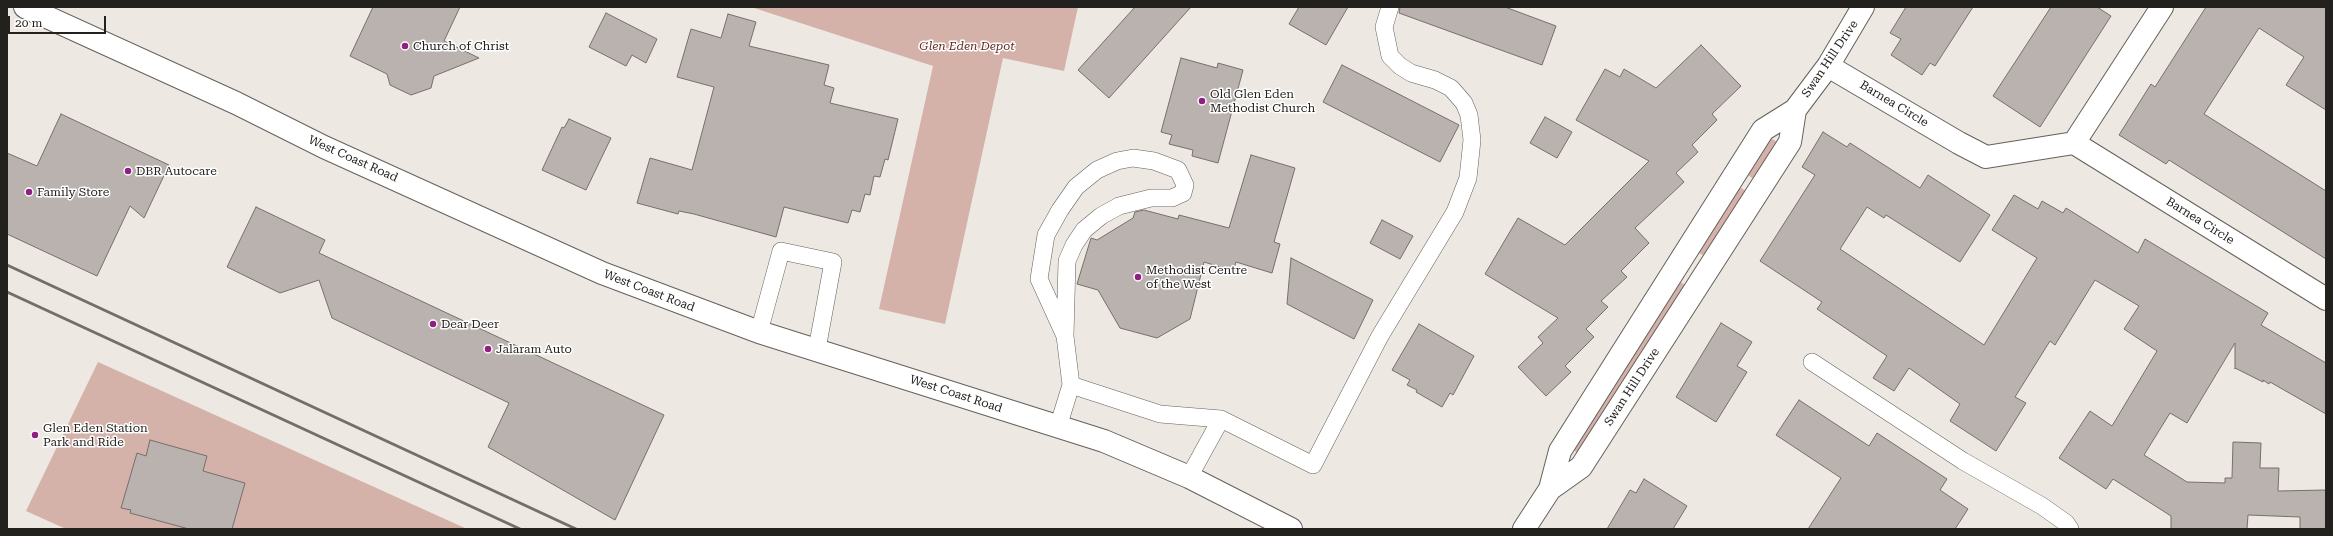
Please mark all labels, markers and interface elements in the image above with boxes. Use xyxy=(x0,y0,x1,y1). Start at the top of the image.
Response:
scale bar xyxy=(10,8,108,34)
text: 20 m xyxy=(15,16,42,30)
street label: Swan Hill Drive xyxy=(1799,18,1861,100)
place label: Church of Christ xyxy=(413,39,509,53)
park label: Glen Eden Depot xyxy=(919,39,1015,53)
marker: Church of Christ xyxy=(400,41,410,51)
street label: Barnea Circle xyxy=(1857,78,1931,130)
place label: Old Glen Eden Methodist Church xyxy=(1210,87,1315,115)
marker: Old Glen Eden Methodist Church xyxy=(1197,96,1207,106)
street label: West Coast Road xyxy=(306,133,400,185)
place label: DBR Autocare xyxy=(136,164,217,178)
marker: DBR Autocare xyxy=(123,166,133,176)
place label: Family Store xyxy=(37,185,109,199)
marker: Family Store xyxy=(24,187,34,197)
street label: Barnea Circle xyxy=(2163,194,2237,248)
place label: Methodist Centre of the West xyxy=(1146,263,1247,291)
street label: West Coast Road xyxy=(601,267,697,315)
marker: Methodist Centre of the West xyxy=(1133,272,1143,282)
place label: Dear Deer xyxy=(441,317,499,331)
marker: Dear Deer xyxy=(428,319,438,329)
place label: Jalaram Auto xyxy=(496,342,572,356)
marker: Jalaram Auto xyxy=(483,344,493,354)
street label: Swan Hill Drive xyxy=(1601,345,1663,429)
street label: West Coast Road xyxy=(908,372,1004,416)
place label: Glen Eden Station Park and Ride xyxy=(43,421,148,449)
marker: Glen Eden Station Park and Ride xyxy=(30,430,40,440)

